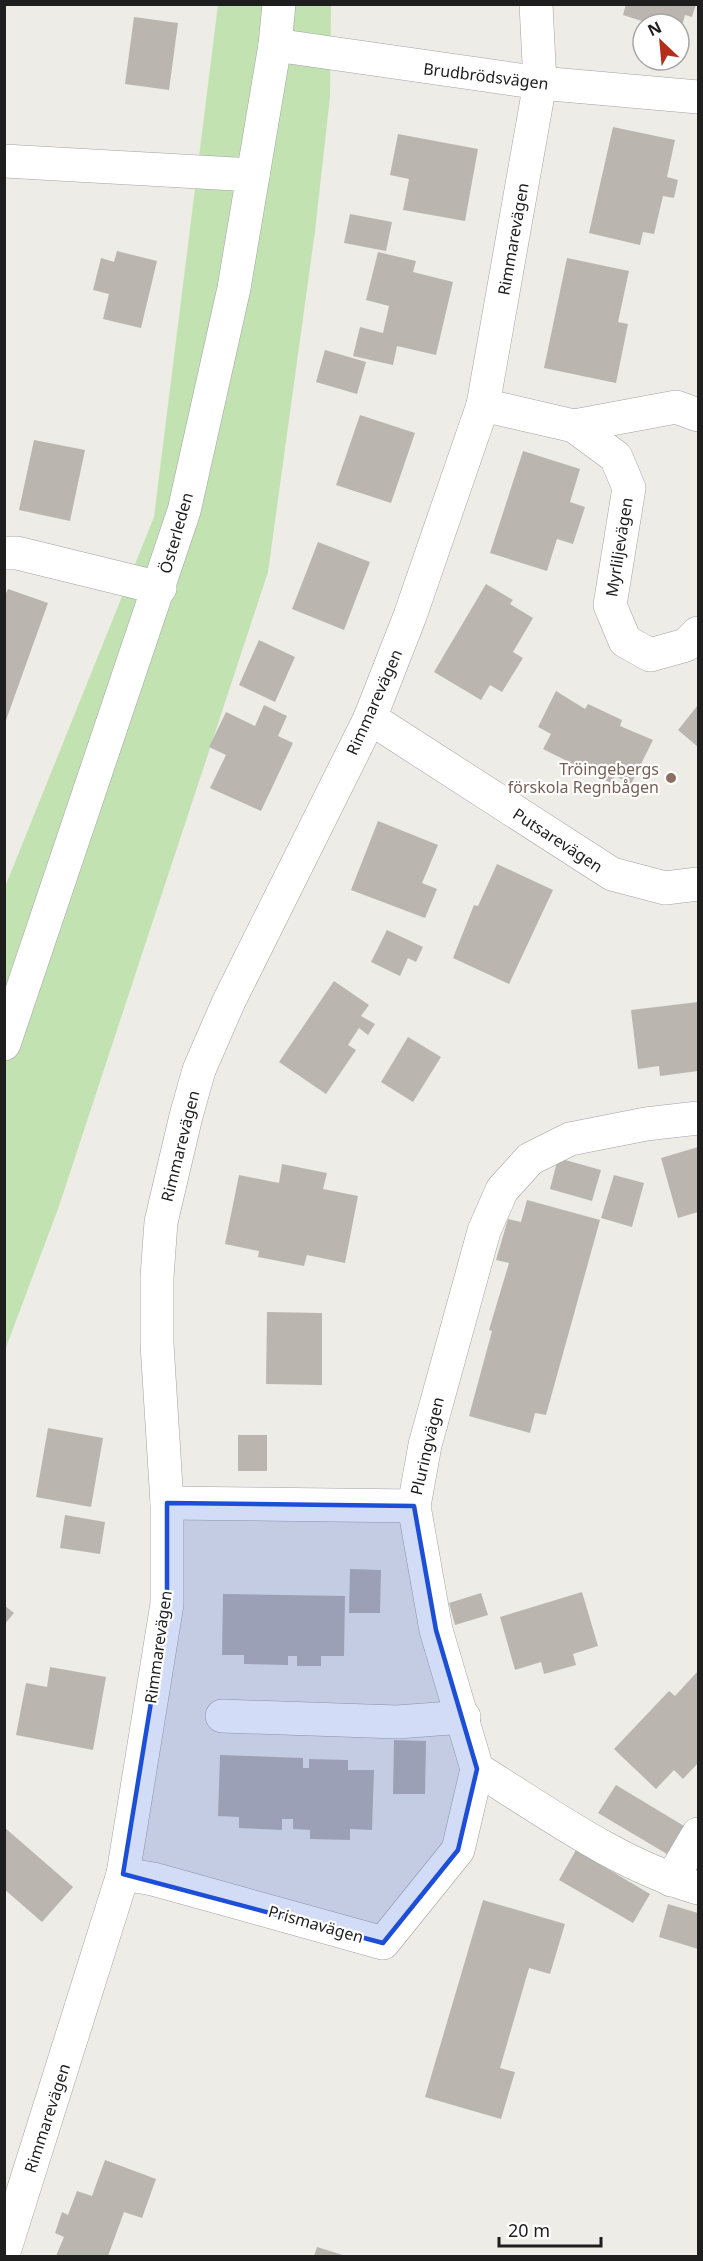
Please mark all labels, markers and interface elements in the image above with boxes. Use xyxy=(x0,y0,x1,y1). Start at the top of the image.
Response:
north arrow xyxy=(631,12,691,72)
text: N xyxy=(644,16,665,41)
street label: Brudbrödsvägen xyxy=(422,57,550,95)
street label: Rimmarevägen xyxy=(492,181,534,297)
street label: Österleden xyxy=(154,490,198,576)
street label: Myrliljevägen xyxy=(600,496,638,598)
street label: Rimmarevägen xyxy=(341,646,407,758)
place label: Tröingebergs förskola Regnbågen xyxy=(508,758,659,798)
marker: Tröingebergs förskola Regnbågen xyxy=(664,771,678,785)
street label: Putsarevägen xyxy=(509,803,607,877)
street label: Rimmarevägen xyxy=(156,1088,204,1204)
street label: Pluringvägen xyxy=(405,1395,449,1497)
street label: Rimmarevägen xyxy=(139,1589,177,1705)
street label: Prismavägen xyxy=(266,1900,366,1948)
street label: Rimmarevägen xyxy=(19,2060,75,2176)
scale bar xyxy=(499,2210,601,2248)
text: 20 m xyxy=(508,2218,550,2242)

